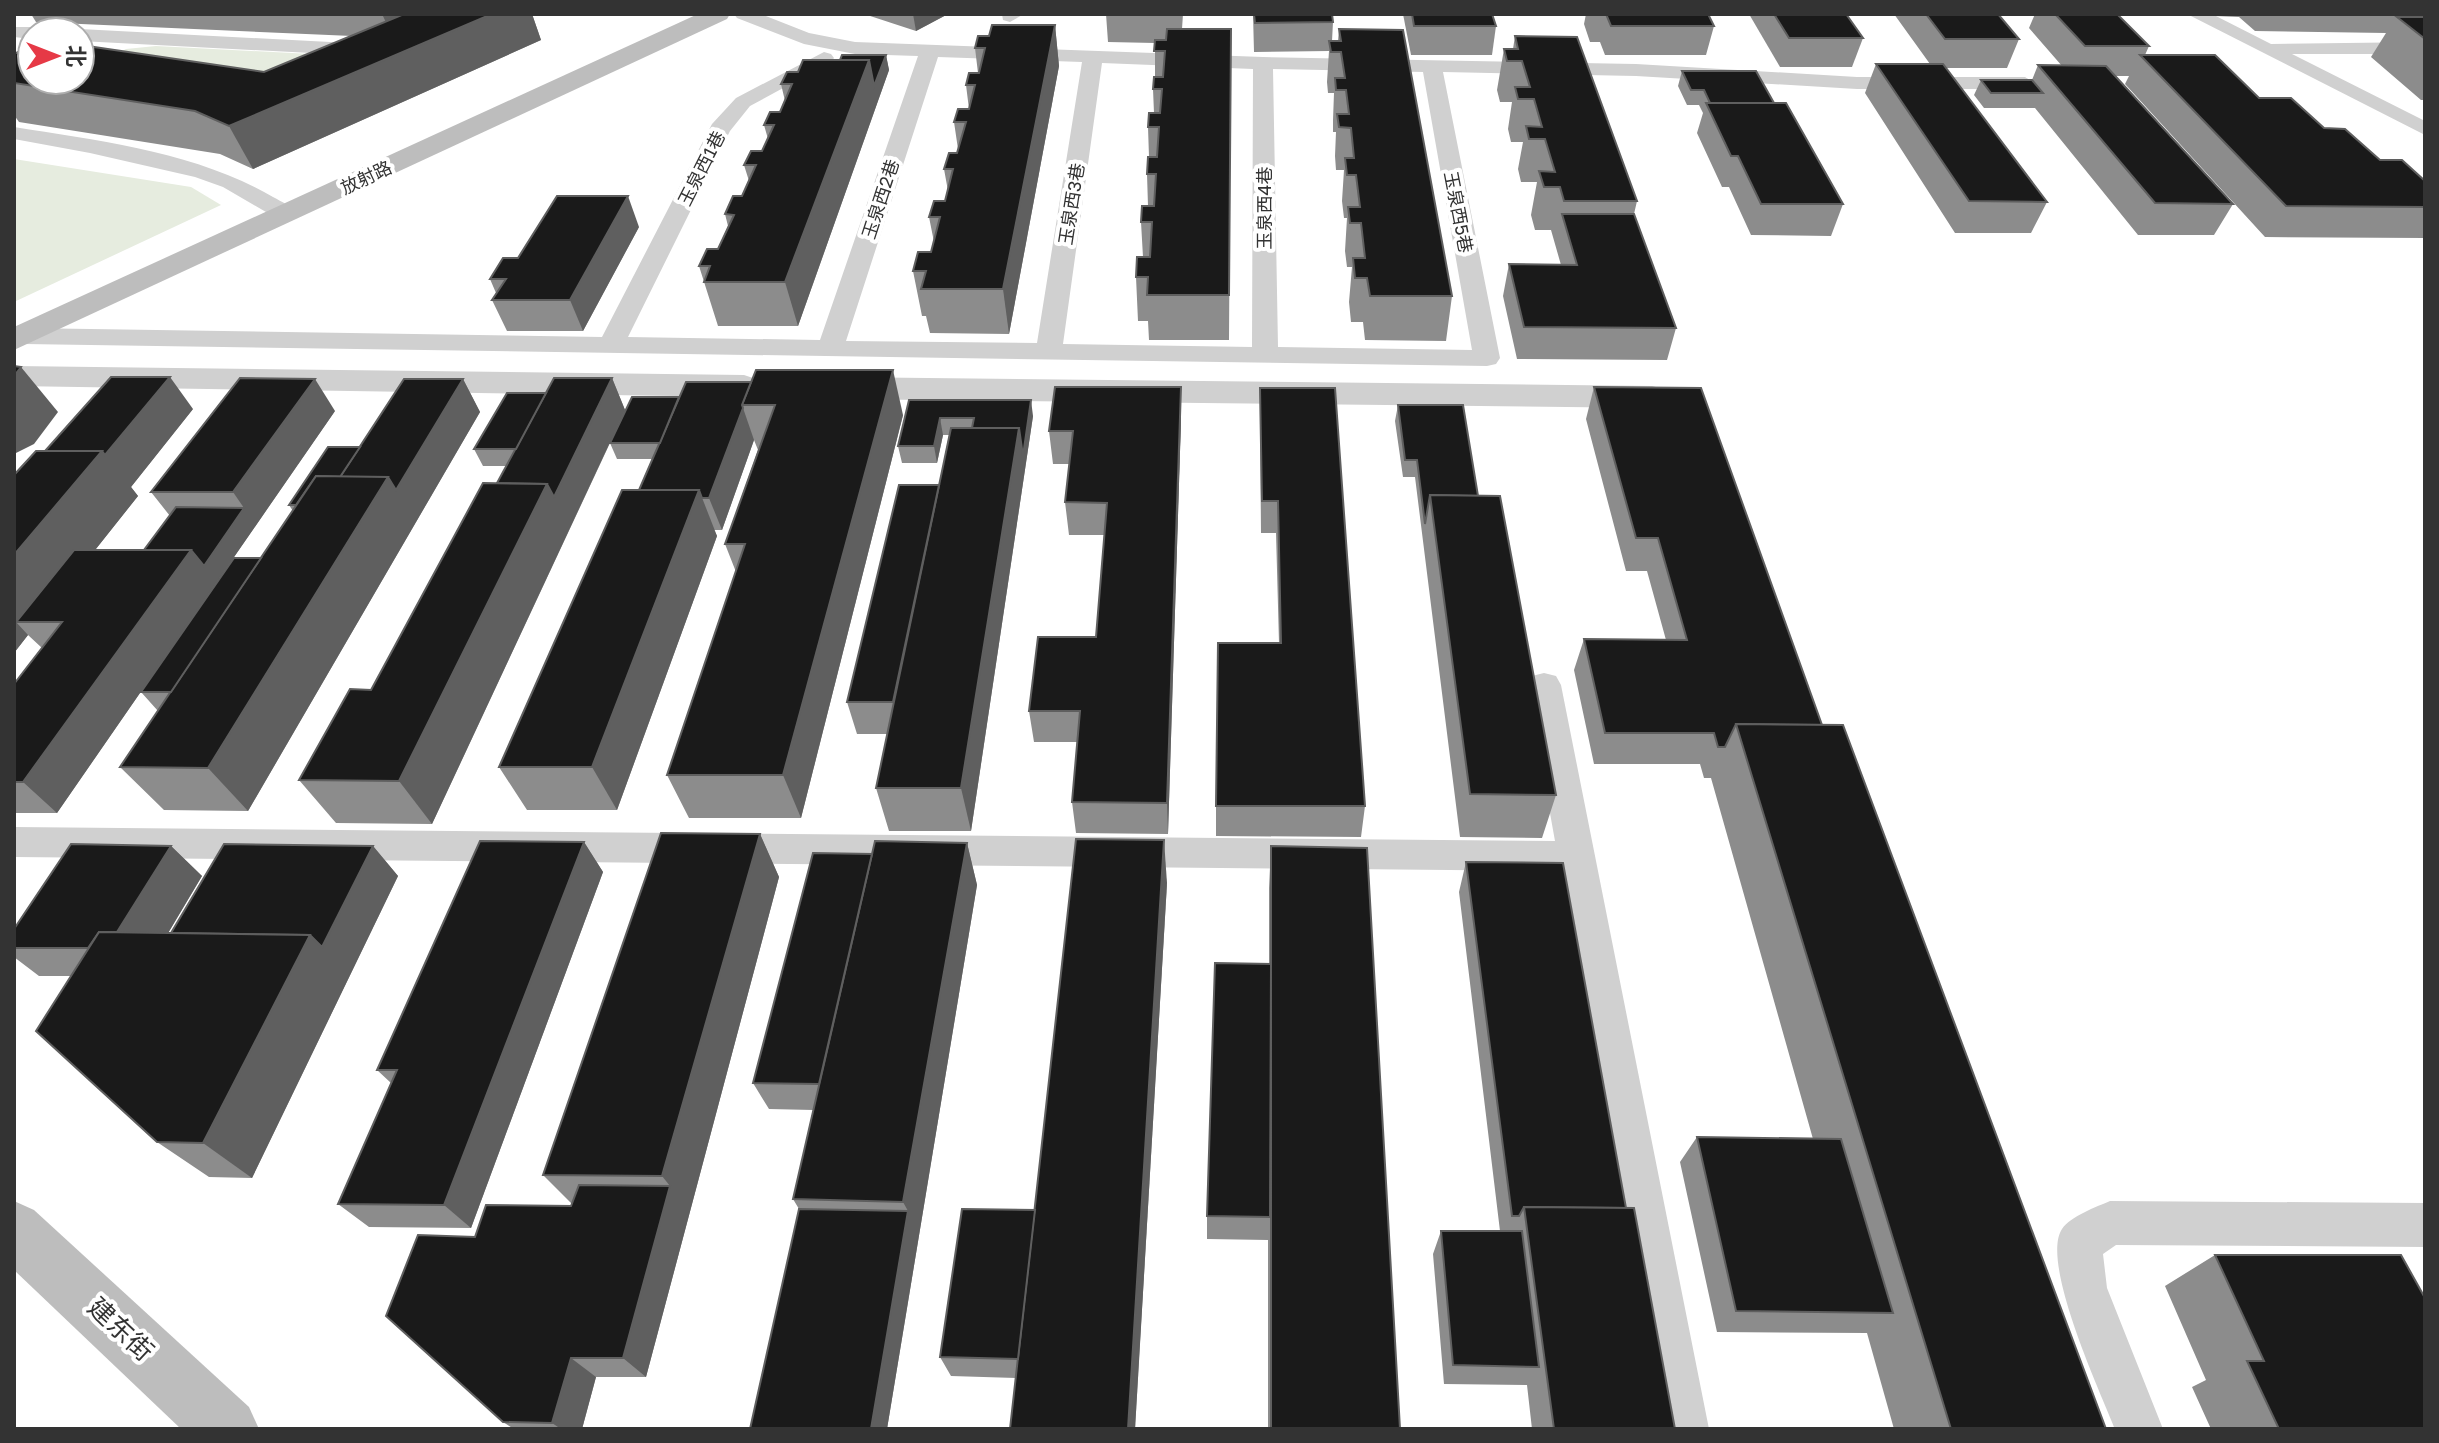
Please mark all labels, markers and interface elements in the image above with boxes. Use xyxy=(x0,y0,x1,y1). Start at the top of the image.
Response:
north arrow xyxy=(16,16,96,96)
text: 北 xyxy=(63,45,90,67)
street label: 玉泉西1巷 xyxy=(673,127,729,209)
street label: 放射路 xyxy=(337,156,395,198)
street label: 玉泉西2巷 xyxy=(857,156,903,242)
street label: 玉泉西3巷 xyxy=(1054,162,1088,246)
street label: 玉泉西4巷 xyxy=(1253,167,1275,249)
street label: 玉泉西5巷 xyxy=(1440,169,1478,255)
street label: 建东街 xyxy=(82,1291,160,1367)

